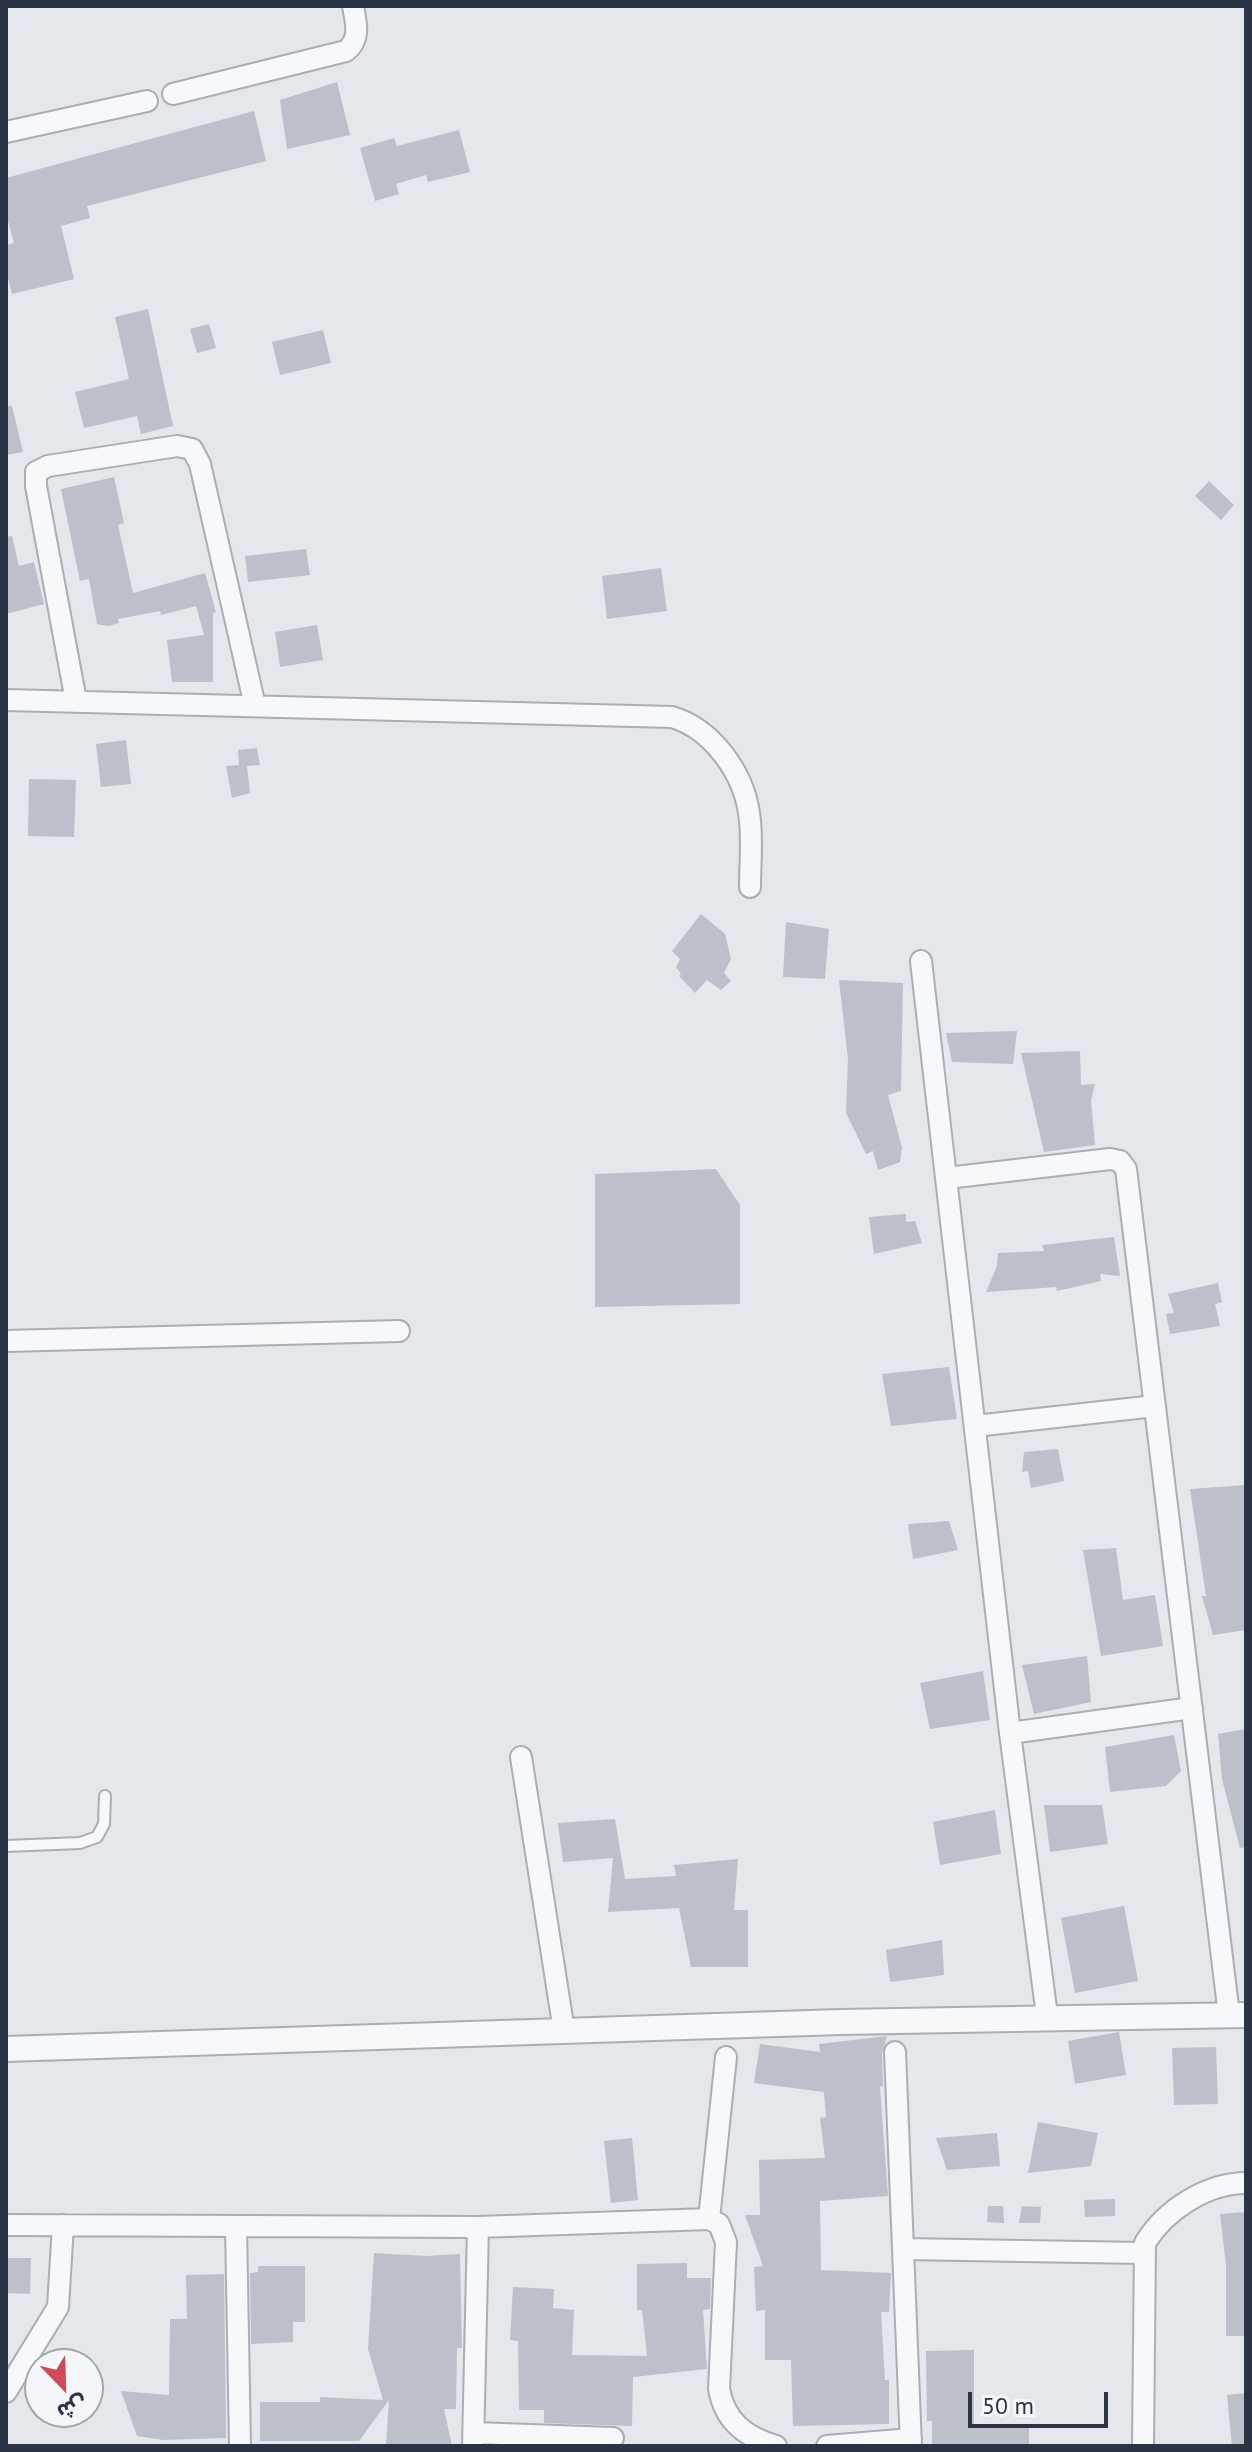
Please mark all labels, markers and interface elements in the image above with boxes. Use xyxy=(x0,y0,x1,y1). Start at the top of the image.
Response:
north arrow xyxy=(24,2348,104,2428)
scale bar xyxy=(972,2376,1112,2426)
text: ش xyxy=(53,2389,92,2427)
text: 50 m xyxy=(982,2390,1034,2421)

